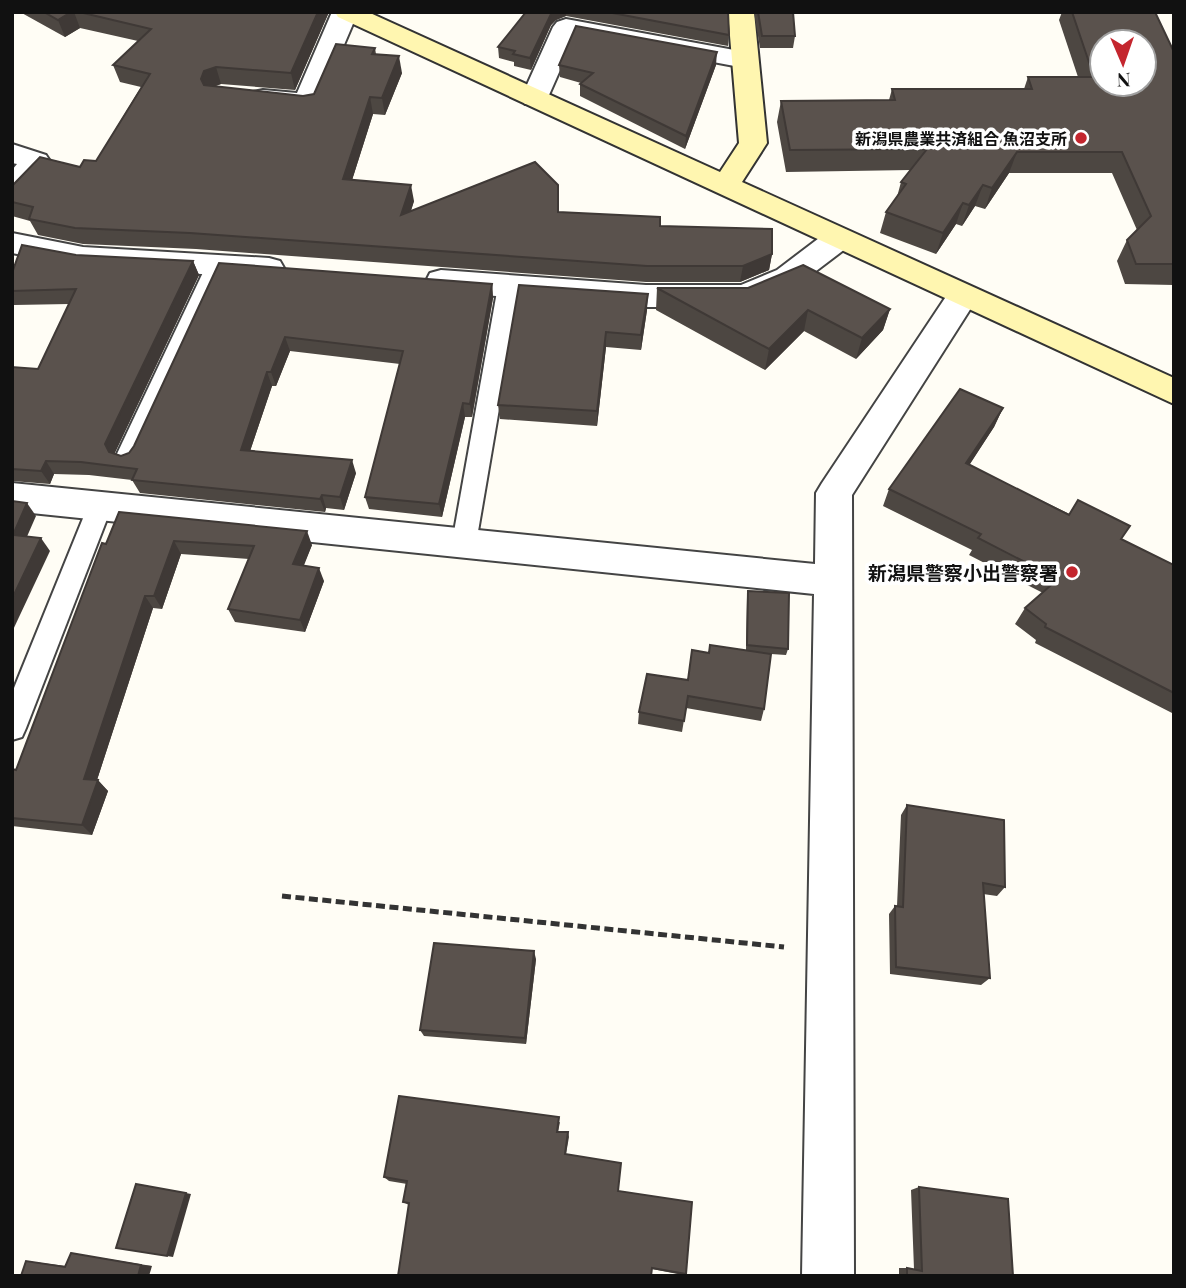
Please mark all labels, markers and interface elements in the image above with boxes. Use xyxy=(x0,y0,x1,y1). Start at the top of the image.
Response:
north arrow xyxy=(1088,28,1158,98)
text: N xyxy=(1116,68,1131,94)
place label: 新潟県農業共済組合 魚沼支所 xyxy=(855,128,1067,149)
marker: 新潟県農業共済組合 魚沼支所 xyxy=(1073,130,1089,146)
place label: 新潟県警察小出警察署 xyxy=(868,559,1058,585)
marker: 新潟県警察小出警察署 xyxy=(1064,564,1080,580)

